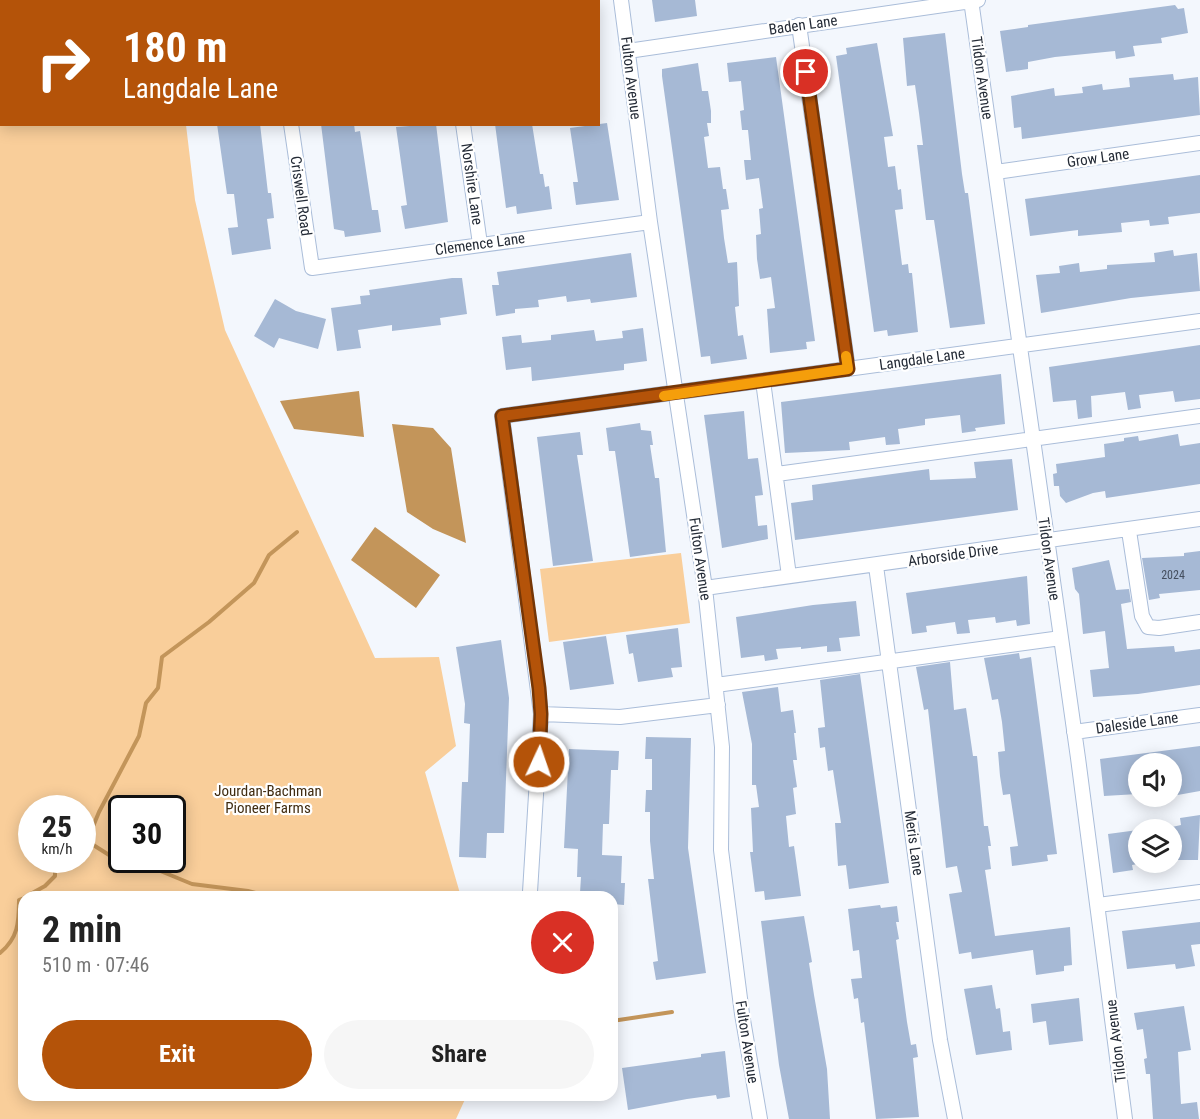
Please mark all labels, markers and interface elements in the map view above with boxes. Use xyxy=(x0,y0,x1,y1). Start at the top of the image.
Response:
street label: Baden Lane xyxy=(767,11,839,39)
text: 180 m xyxy=(123,23,228,72)
icon: right xyxy=(24,24,102,102)
street label: Fulton Avenue xyxy=(617,35,645,121)
street label: Tildon Avenue xyxy=(967,35,997,121)
pin xyxy=(780,46,831,97)
icon: arrive xyxy=(789,55,822,88)
text: Langdale Lane xyxy=(123,73,278,105)
street label: Norshire Lane xyxy=(457,142,487,226)
street label: Grow Lane xyxy=(1066,145,1130,171)
street label: Criswell Road xyxy=(286,155,316,237)
street label: Clemence Lane xyxy=(434,229,526,259)
street label: Langdale Lane xyxy=(878,344,966,374)
street label: Fulton Avenue xyxy=(685,516,715,602)
street label: Tildon Avenue xyxy=(1034,516,1064,602)
street label: Arborside Drive xyxy=(907,540,999,570)
house number: 2024 xyxy=(1161,568,1185,582)
street label: Daleside Lane xyxy=(1095,708,1179,738)
position arrow xyxy=(507,730,571,794)
map controls xyxy=(1128,753,1182,873)
button: sound xyxy=(1128,753,1182,807)
park label: Jourdan-Bachman Pioneer Farms xyxy=(214,782,322,817)
speed limit sign: 30 xyxy=(108,795,186,873)
text: 25 xyxy=(42,809,72,844)
street label: Meris Lane xyxy=(901,809,927,877)
button: layers xyxy=(1128,819,1182,873)
text: km/h xyxy=(42,840,72,858)
text: 2 min xyxy=(42,909,122,951)
button: close xyxy=(531,911,594,974)
text: 510 m · 07:46 xyxy=(42,953,149,977)
street label: Tildon Avenue xyxy=(1102,998,1130,1084)
street label: Fulton Avenue xyxy=(732,999,762,1085)
button: Exit xyxy=(42,1020,312,1089)
button: Share xyxy=(324,1020,594,1089)

